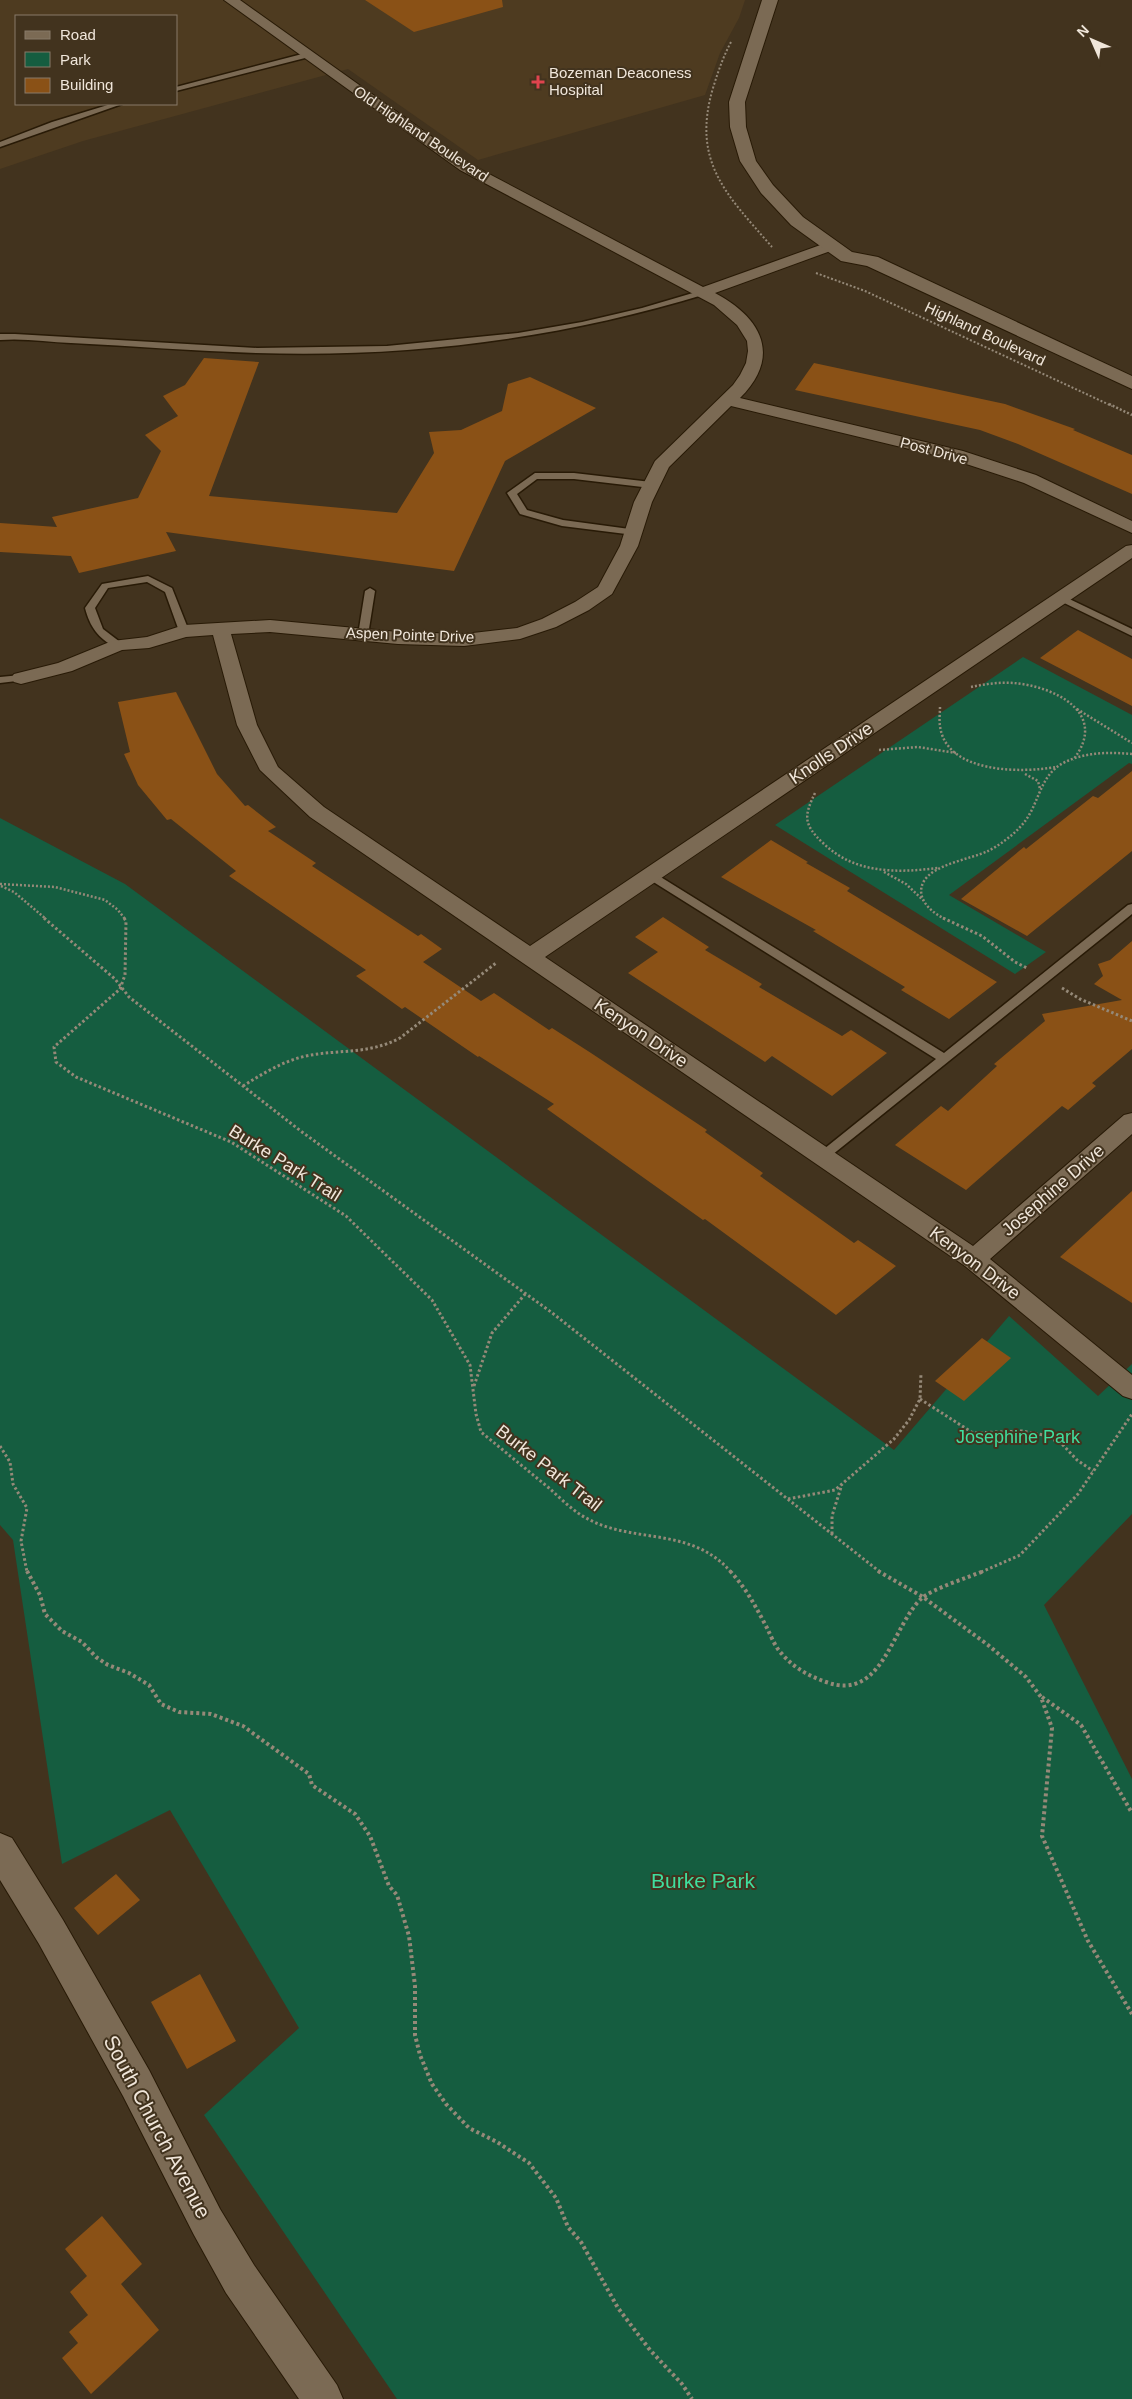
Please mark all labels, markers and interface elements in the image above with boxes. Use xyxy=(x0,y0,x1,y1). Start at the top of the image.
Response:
legend xyxy=(15,15,178,105)
north arrow xyxy=(1067,15,1117,65)
text: N xyxy=(1074,22,1092,40)
text: Road xyxy=(60,26,96,43)
text: Park xyxy=(60,51,91,68)
place label: Bozeman Deaconess Hospital xyxy=(549,64,692,98)
marker: Bozeman Deaconess Hospital xyxy=(531,75,545,89)
text: Building xyxy=(60,76,113,93)
street label: Old Highland Boulevard xyxy=(351,82,492,185)
street label: Highland Boulevard xyxy=(922,298,1048,369)
street label: Post Drive xyxy=(899,433,970,468)
street label: Aspen Pointe Drive xyxy=(346,624,474,645)
street label: Knolls Drive xyxy=(786,718,876,788)
street label: Kenyon Drive xyxy=(591,994,691,1072)
street label: Burke Park Trail xyxy=(225,1121,345,1205)
street label: Josephine Drive xyxy=(998,1140,1108,1240)
street label: Kenyon Drive xyxy=(926,1222,1024,1304)
street label: Burke Park Trail xyxy=(492,1421,606,1515)
park label: Josephine Park xyxy=(956,1427,1081,1447)
park label: Burke Park xyxy=(651,1869,755,1892)
street label: South Church Avenue xyxy=(99,2031,215,2222)

